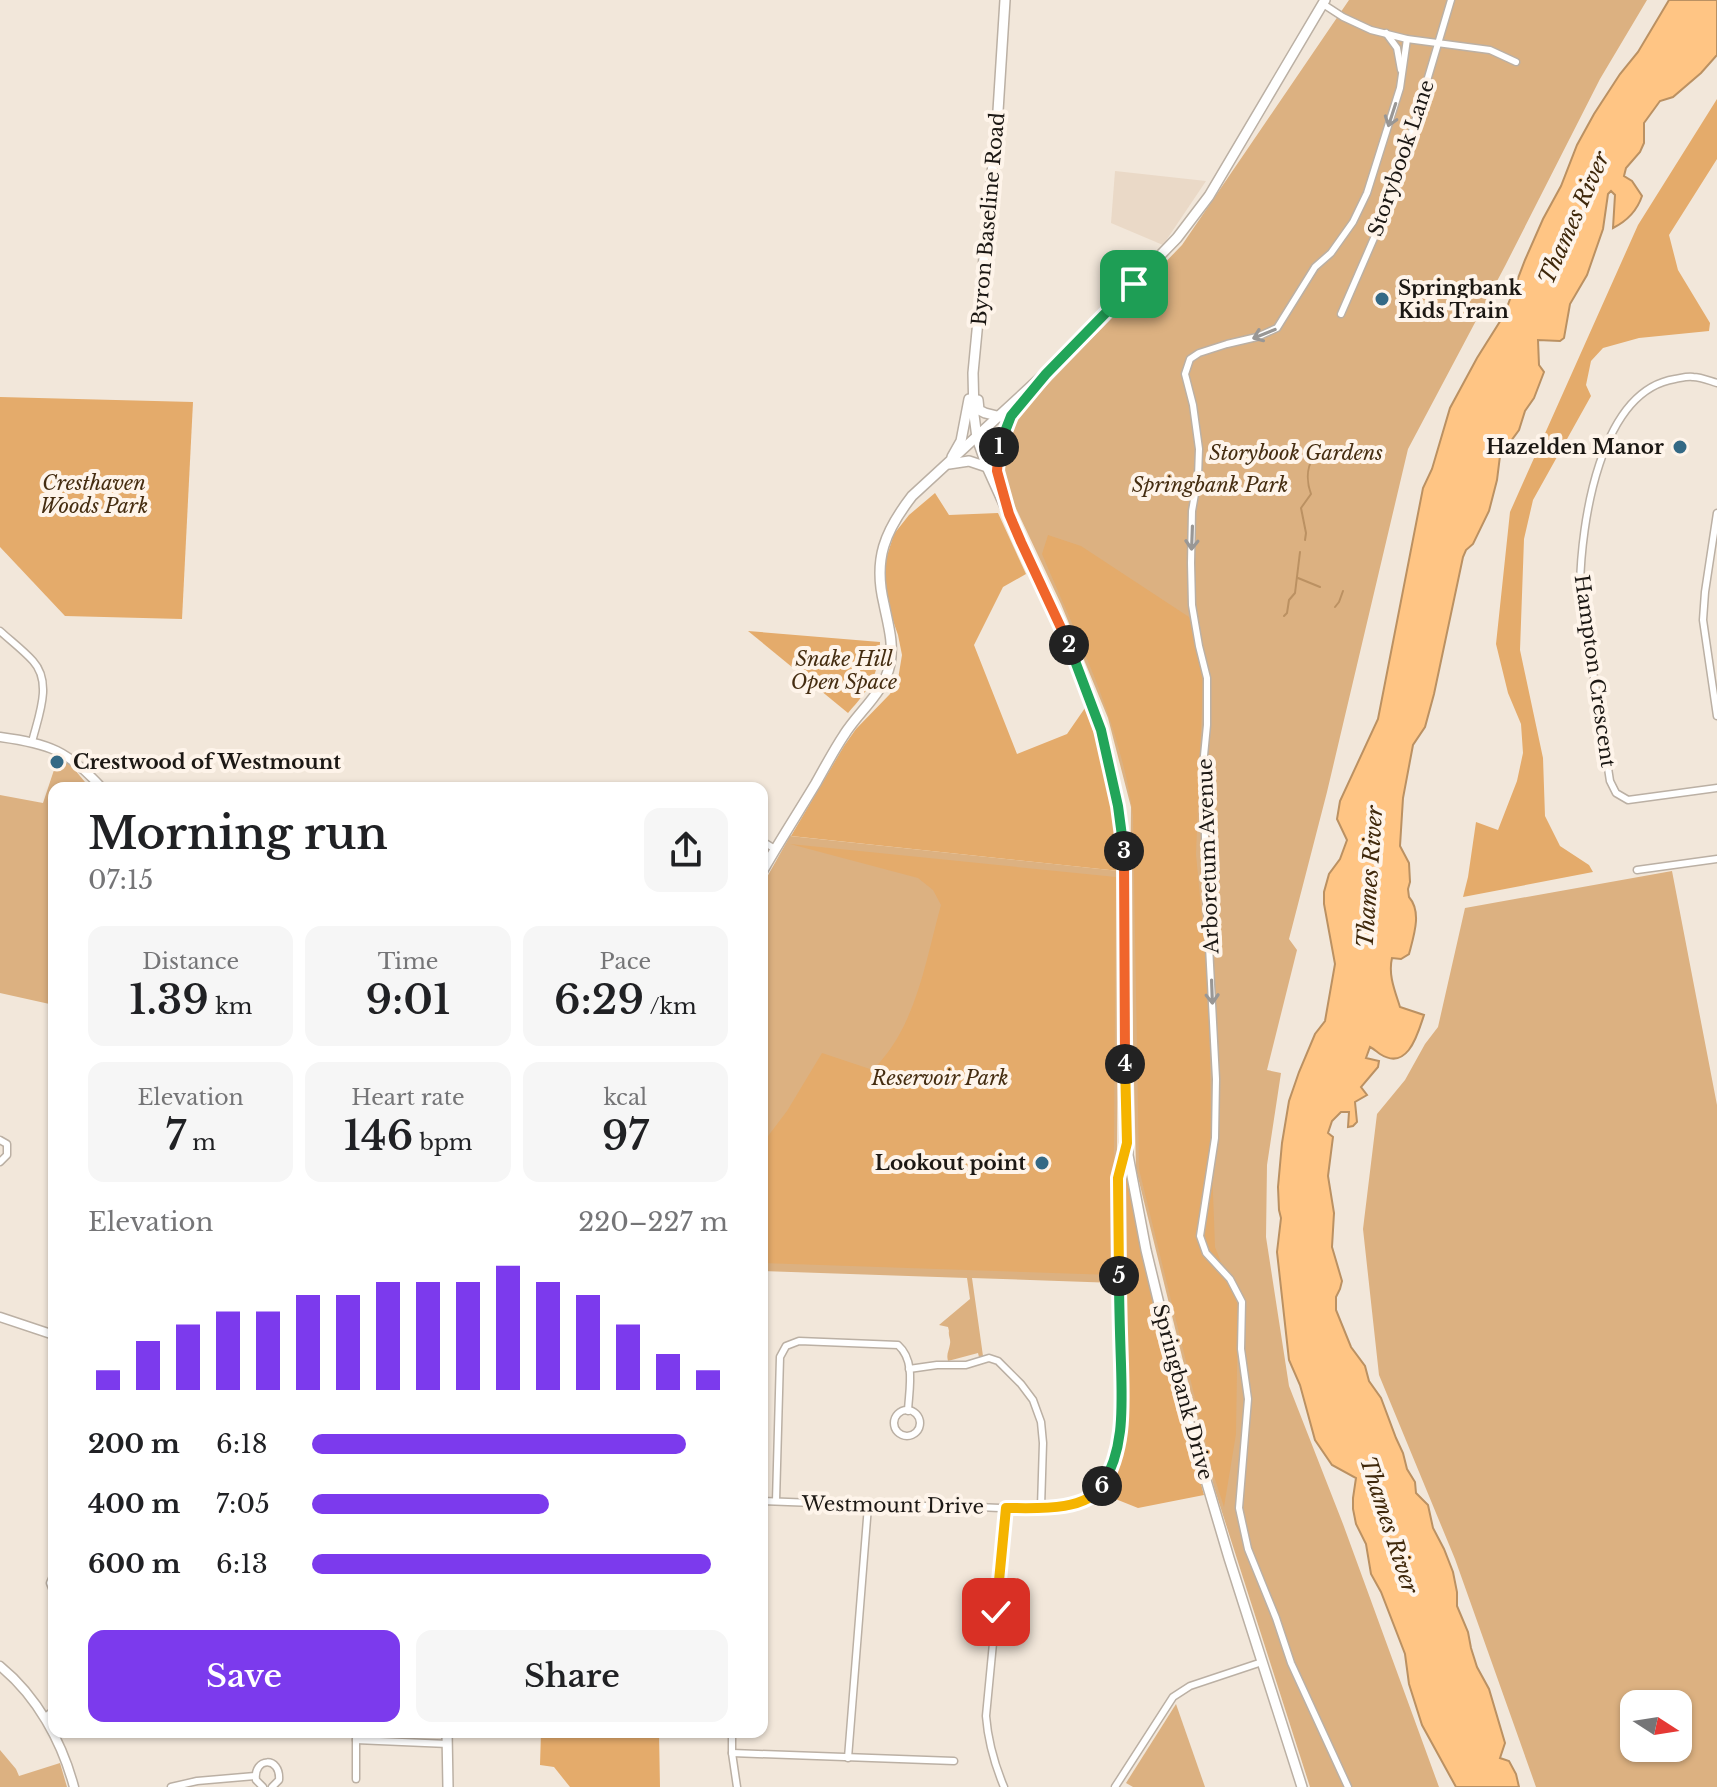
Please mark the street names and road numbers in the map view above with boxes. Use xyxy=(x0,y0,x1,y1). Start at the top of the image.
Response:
street label: Storybook Lane xyxy=(1363,77,1439,239)
street label: Byron Baseline Road xyxy=(967,111,1009,327)
street label: Hampton Crescent xyxy=(1570,573,1620,769)
street label: Arboretum Avenue xyxy=(1193,758,1223,955)
street label: Springbank Drive xyxy=(1148,1301,1218,1483)
street label: Westmount Drive xyxy=(801,1491,984,1519)

